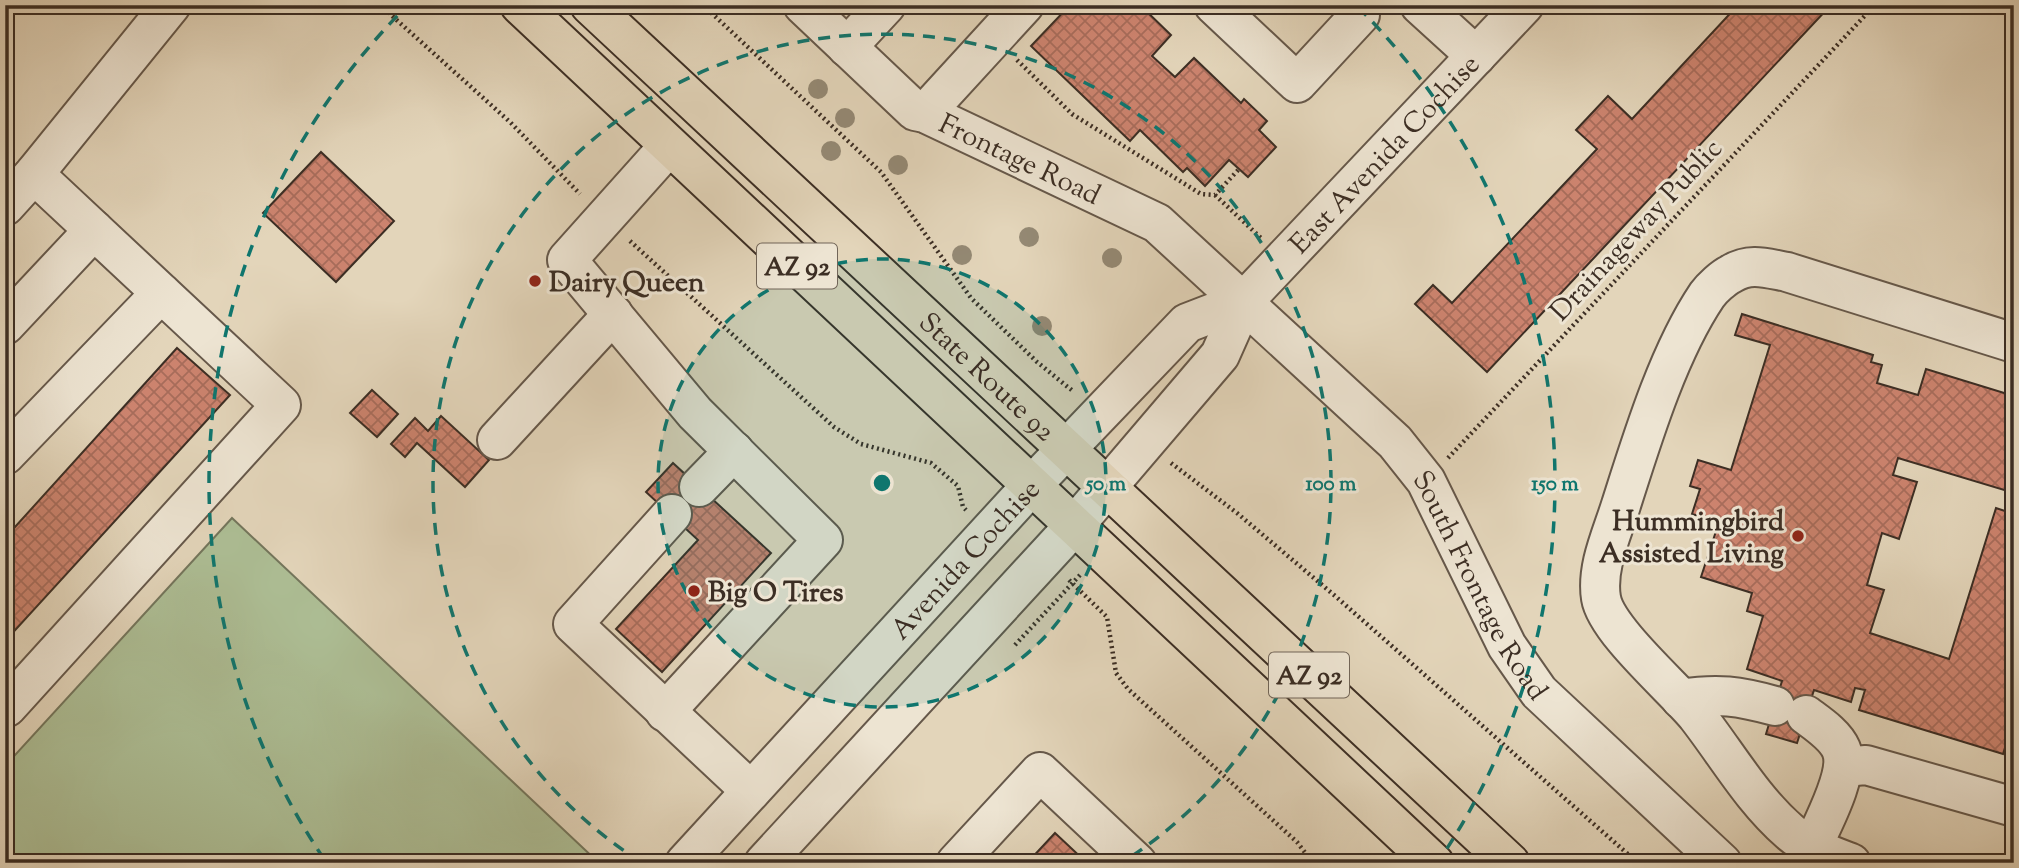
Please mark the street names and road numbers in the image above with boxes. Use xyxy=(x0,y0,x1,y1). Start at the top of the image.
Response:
street label: East Avenida Cochise xyxy=(1281,47,1490,264)
street label: Frontage Road xyxy=(932,105,1107,217)
street label: Drainageway Public xyxy=(1542,131,1733,331)
road number: AZ 92 xyxy=(757,244,837,288)
street label: State Route 92 xyxy=(909,304,1063,452)
street label: South Frontage Road xyxy=(1402,463,1556,710)
street label: Avenida Cochise xyxy=(882,472,1051,650)
road number: AZ 92 xyxy=(1269,652,1349,698)

